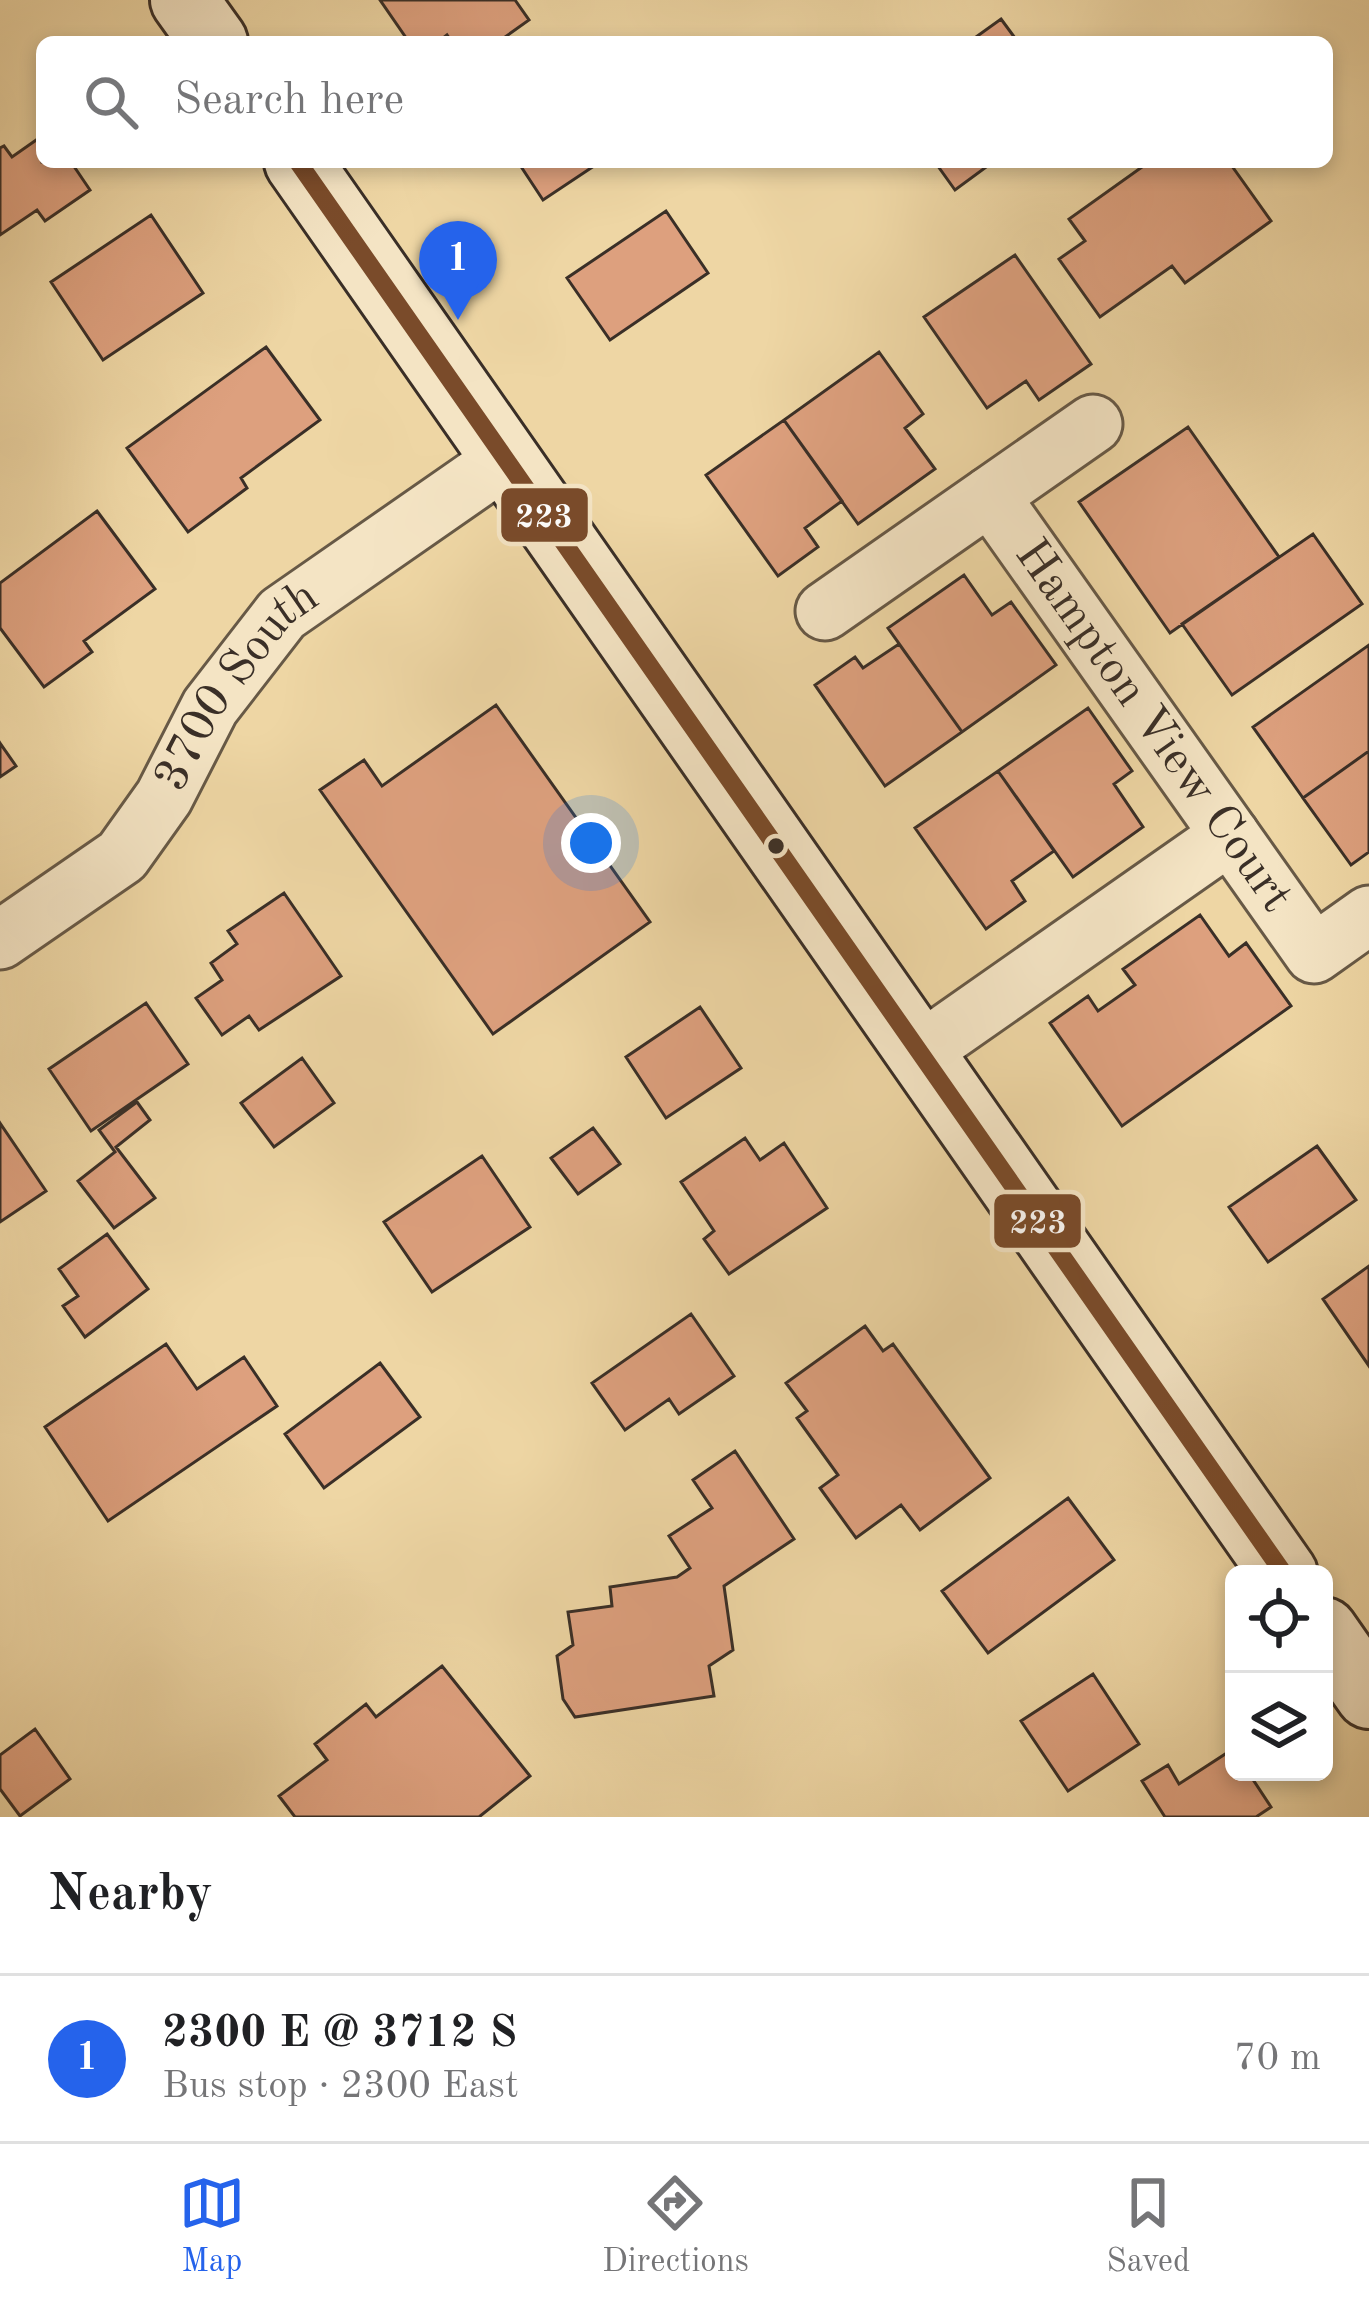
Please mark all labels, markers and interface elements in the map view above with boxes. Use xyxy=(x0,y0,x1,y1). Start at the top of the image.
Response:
search box xyxy=(36,36,1333,168)
icon: search xyxy=(78,69,144,135)
text: Search here xyxy=(174,79,404,124)
pin: 1 xyxy=(419,221,497,320)
line badge: 223 xyxy=(499,486,590,544)
text: 223 xyxy=(515,502,573,535)
street label: Hampton View Court xyxy=(1005,531,1300,921)
street label: 3700 South xyxy=(147,572,327,799)
your location xyxy=(561,813,621,873)
unlabelled marker xyxy=(765,835,787,857)
line badge: 223 xyxy=(992,1192,1083,1250)
text: 223 xyxy=(1009,1208,1067,1241)
map controls xyxy=(1225,1565,1333,1781)
button: locate xyxy=(1225,1565,1333,1673)
button: layers xyxy=(1225,1673,1333,1781)
text: Nearby xyxy=(48,1870,213,1921)
text: 2300 E @ 3712 S xyxy=(162,2012,517,2057)
text: 1 xyxy=(76,2039,98,2078)
text: 70 m xyxy=(1234,2039,1321,2078)
text: Bus stop · 2300 East xyxy=(162,2067,519,2106)
tab: Map xyxy=(179,2170,245,2283)
tab: Directions xyxy=(602,2170,749,2283)
tab: Saved xyxy=(1106,2170,1190,2283)

